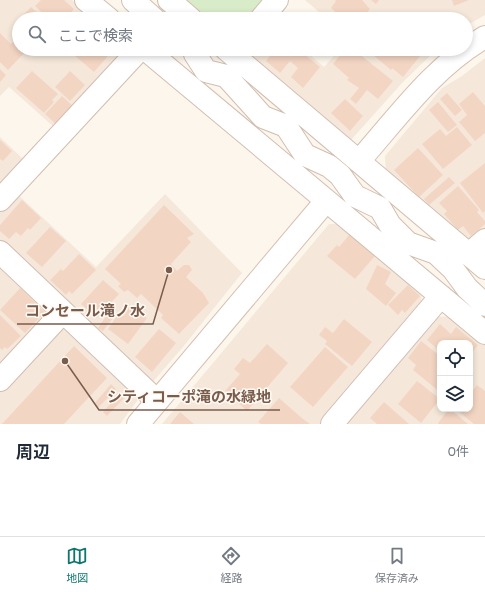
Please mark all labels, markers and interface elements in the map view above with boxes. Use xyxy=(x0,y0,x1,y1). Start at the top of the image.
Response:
search box xyxy=(12,12,473,56)
icon: search xyxy=(26,23,48,45)
text: ここで検索 xyxy=(58,27,133,45)
callout: コンセール滝ノ水 xyxy=(17,297,153,324)
text: コンセール滝ノ水 xyxy=(25,302,145,320)
map controls xyxy=(437,340,473,412)
button: locate xyxy=(437,340,473,376)
button: layers xyxy=(437,376,473,412)
callout: シティコーポ滝の水緑地 xyxy=(99,383,280,410)
text: シティコーポ滝の水緑地 xyxy=(107,388,271,406)
text: 周辺 xyxy=(16,442,50,463)
text: 0件 xyxy=(448,444,469,460)
tab: 地図 xyxy=(66,545,88,585)
tab: 経路 xyxy=(220,545,242,585)
tab: 保存済み xyxy=(375,545,419,585)

